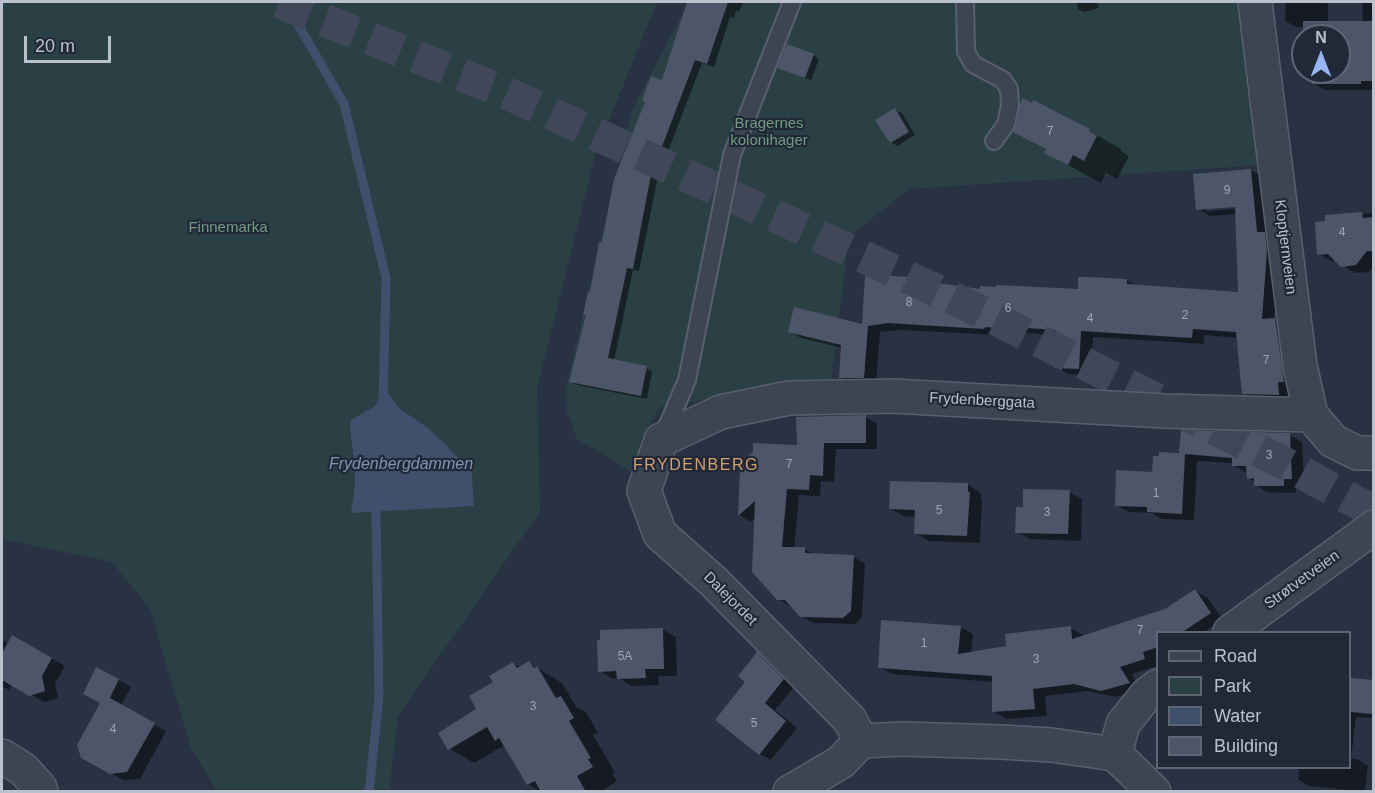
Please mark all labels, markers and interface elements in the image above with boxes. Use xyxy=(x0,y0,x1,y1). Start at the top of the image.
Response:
scale bar xyxy=(27,24,114,62)
north arrow xyxy=(1291,24,1351,84)
text: N xyxy=(1315,29,1327,46)
text: 20 m xyxy=(35,36,75,56)
park label: Bragernes kolonihager xyxy=(730,115,808,150)
house number: 7 xyxy=(1047,125,1053,139)
house number: 9 xyxy=(1224,184,1230,198)
street label: Kloptjernveien xyxy=(1270,199,1300,295)
park label: Finnemarka xyxy=(188,219,268,237)
house number: 4 xyxy=(1339,226,1345,240)
house number: 8 xyxy=(906,296,912,310)
house number: 6 xyxy=(1005,302,1011,316)
house number: 2 xyxy=(1182,309,1188,323)
house number: 4 xyxy=(1087,312,1093,326)
house number: 7 xyxy=(1263,354,1269,368)
street label: Frydenberggata xyxy=(929,389,1035,413)
house number: 3 xyxy=(1266,449,1272,463)
water label: Frydenbergdammen xyxy=(329,455,473,475)
district label: FRYDENBERG xyxy=(633,456,759,476)
house number: 7 xyxy=(786,458,792,472)
house number: 1 xyxy=(1153,487,1159,501)
house number: 5 xyxy=(936,504,942,518)
house number: 3 xyxy=(1044,506,1050,520)
street label: Strøtvetveien xyxy=(1261,547,1343,613)
street label: Dalejordet xyxy=(699,568,761,630)
house number: 7 xyxy=(1137,624,1143,638)
legend xyxy=(1156,631,1351,769)
house number: 1 xyxy=(921,637,927,651)
text: Road xyxy=(1214,646,1257,666)
house number: 5A xyxy=(618,650,632,664)
house number: 3 xyxy=(1033,653,1039,667)
text: Park xyxy=(1214,676,1251,696)
house number: 3 xyxy=(530,700,536,714)
text: Water xyxy=(1214,706,1261,726)
house number: 5 xyxy=(751,717,757,731)
house number: 4 xyxy=(110,723,116,737)
text: Building xyxy=(1214,736,1278,756)

